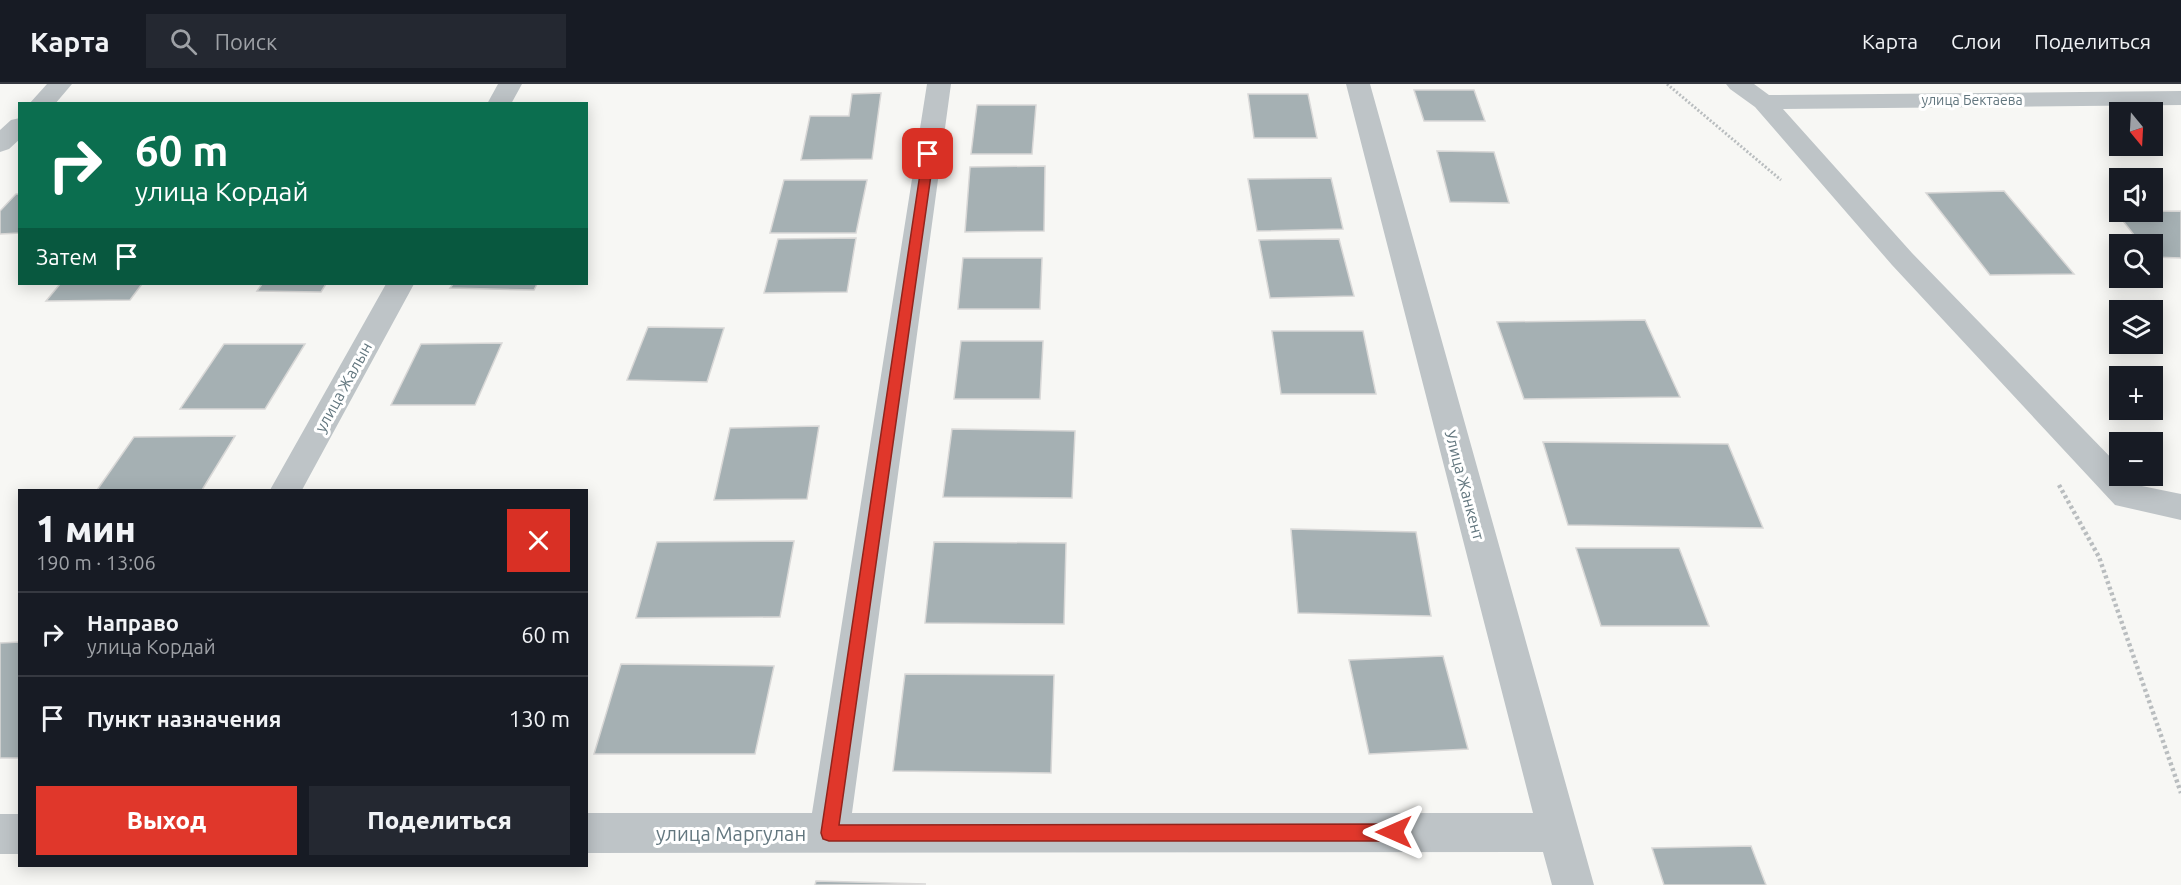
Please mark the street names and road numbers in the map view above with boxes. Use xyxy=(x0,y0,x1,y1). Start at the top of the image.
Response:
street label: улица Бектаева xyxy=(1921,92,2023,108)
street label: улица Жалын xyxy=(311,339,375,435)
street label: Улица Жанкент xyxy=(1442,428,1488,542)
street label: улица Маргулан xyxy=(656,822,806,845)

